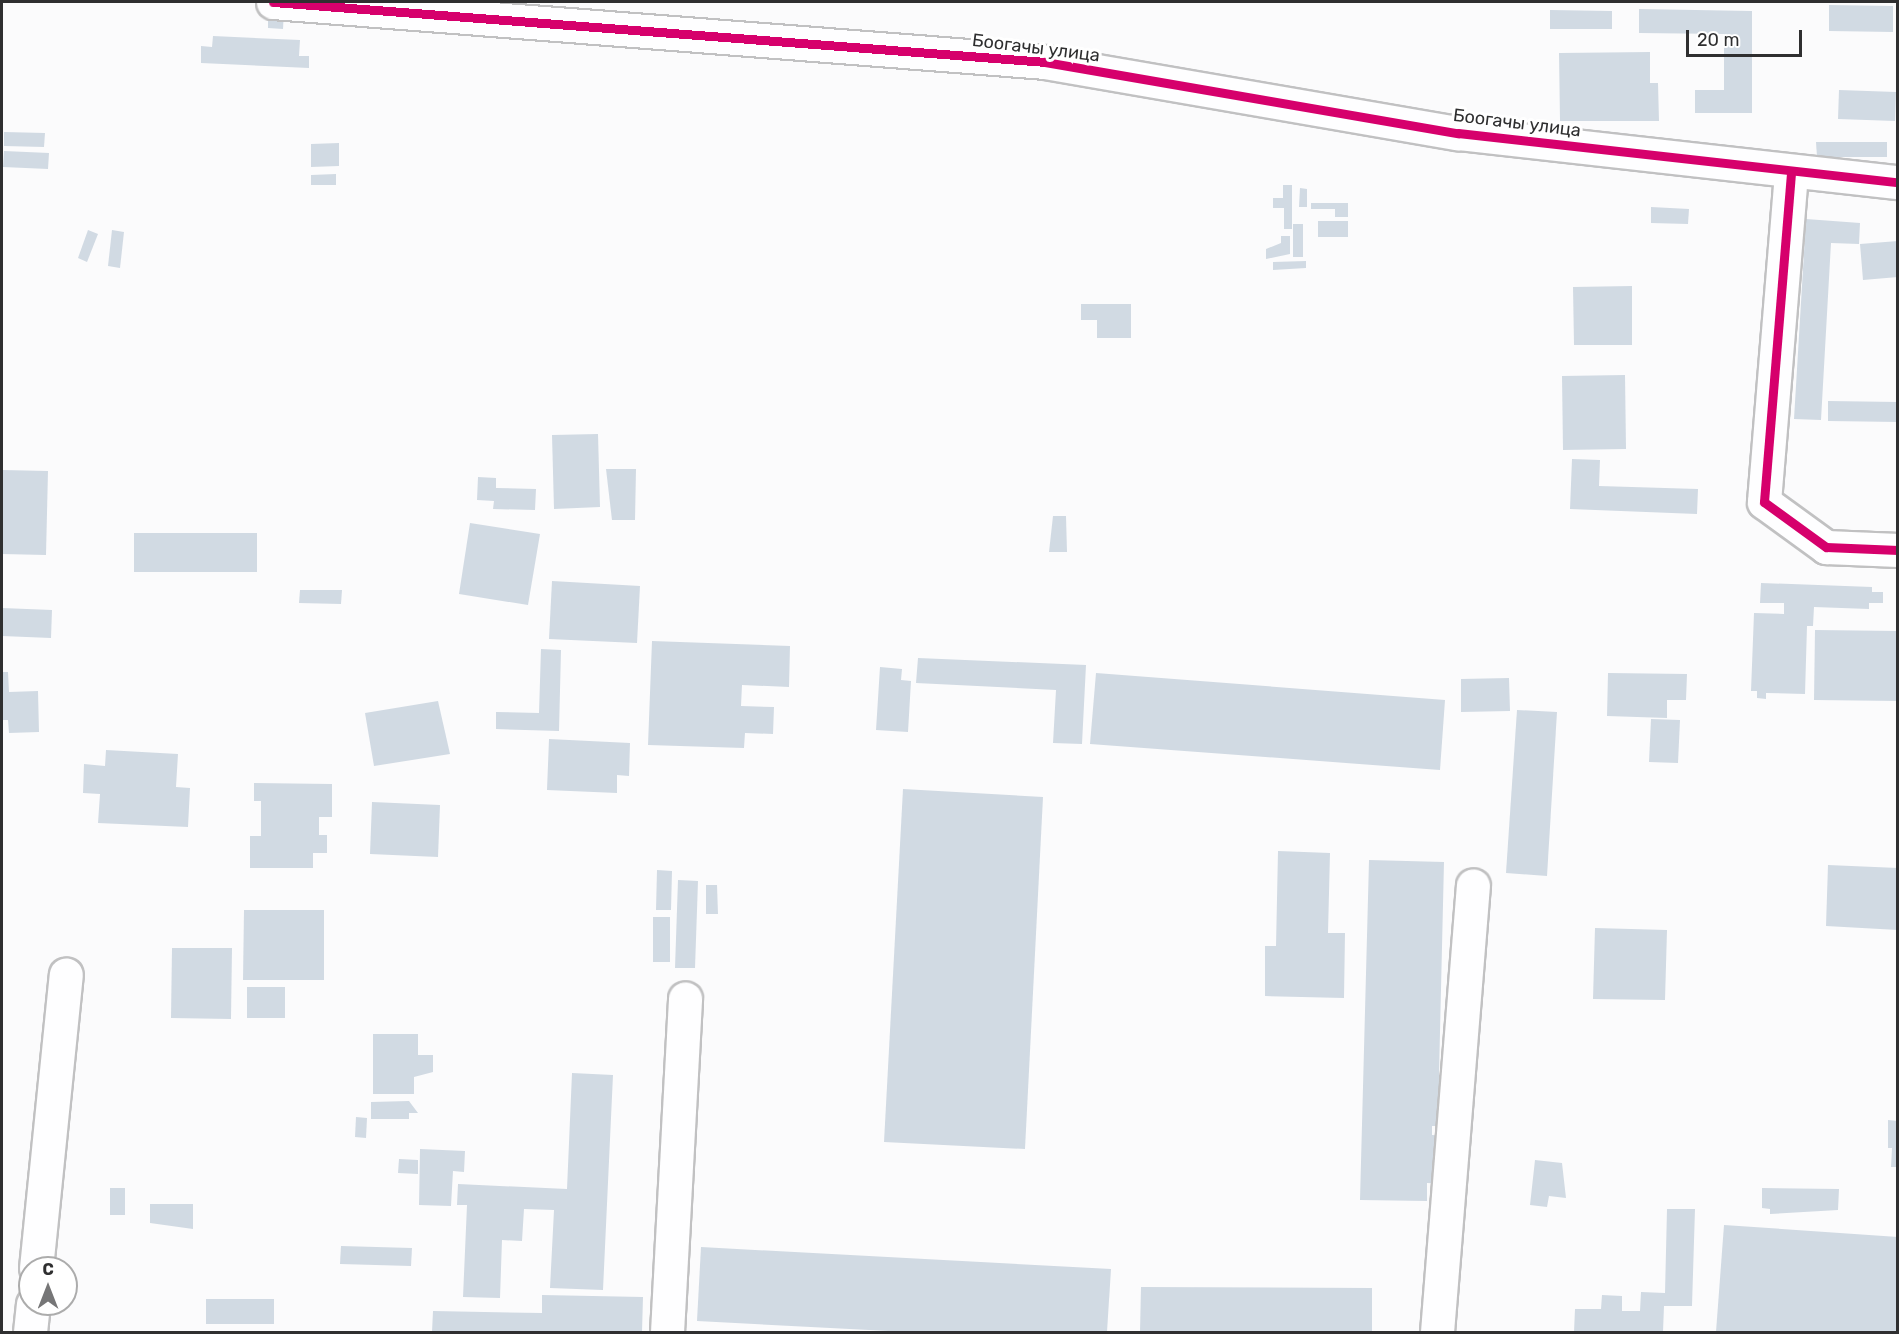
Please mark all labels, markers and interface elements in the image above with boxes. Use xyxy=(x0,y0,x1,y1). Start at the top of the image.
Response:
scale bar xyxy=(1689,18,1804,56)
street label: Боогачы улица xyxy=(971,29,1101,67)
text: 20 m xyxy=(1697,29,1739,51)
street label: Боогачы улица xyxy=(1452,104,1582,142)
north arrow xyxy=(18,1256,78,1316)
text: С xyxy=(42,1260,54,1279)

